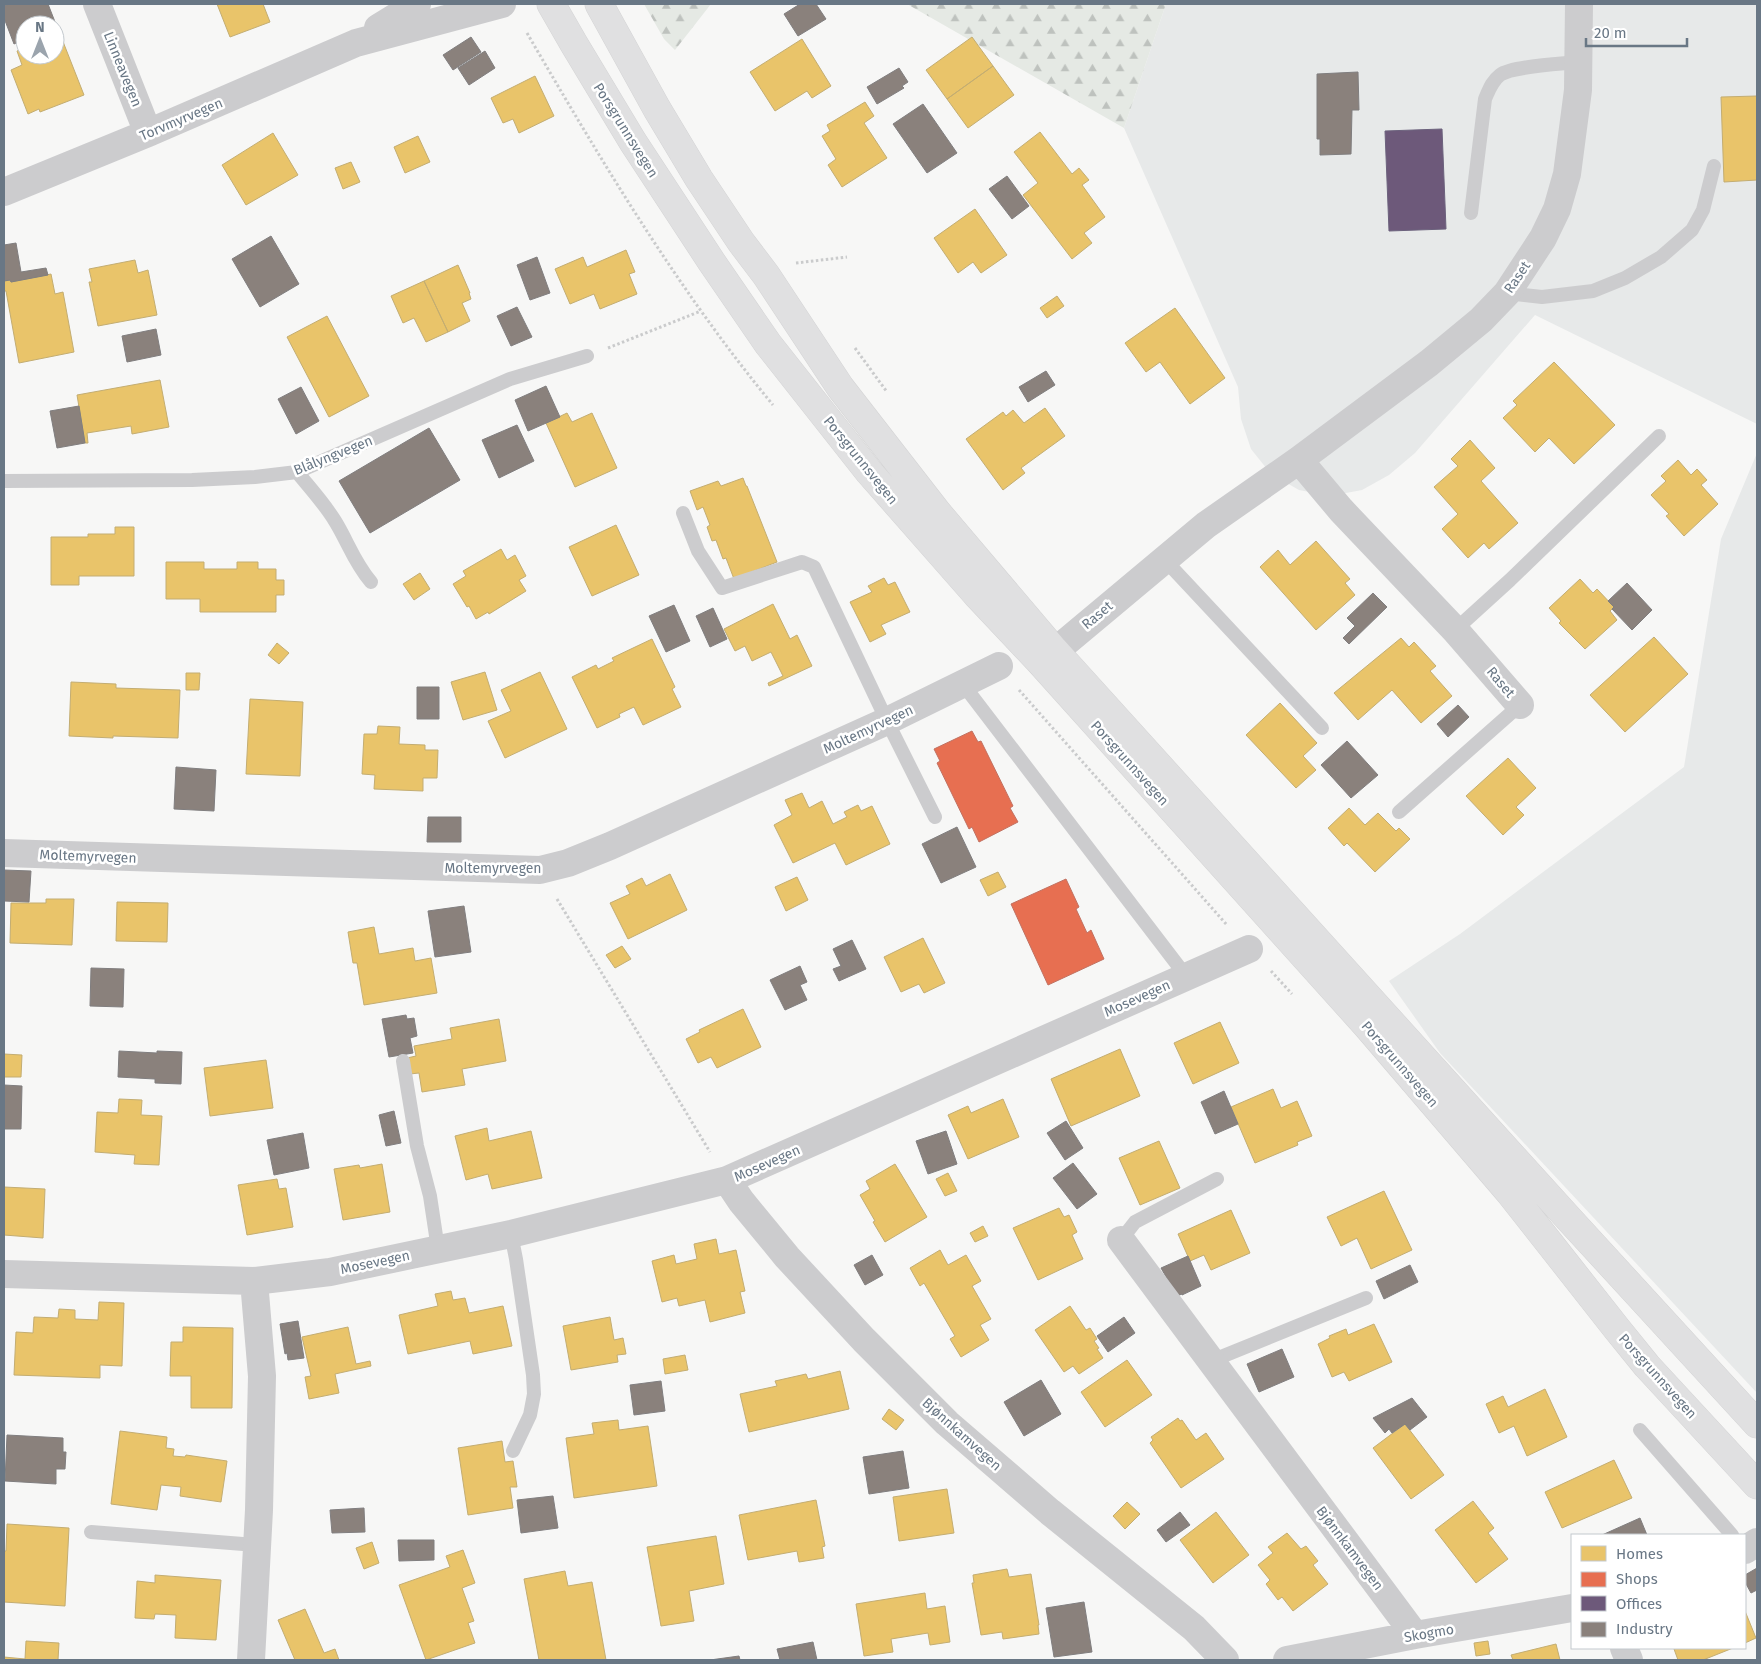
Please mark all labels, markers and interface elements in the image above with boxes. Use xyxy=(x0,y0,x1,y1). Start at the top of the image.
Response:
north arrow xyxy=(15,15,65,65)
scale bar xyxy=(1586,15,1687,47)
text: N xyxy=(35,19,45,36)
text: 20 m xyxy=(1594,24,1627,42)
street label: Linneavegen xyxy=(100,29,145,109)
street label: Porsgrunnsvegen xyxy=(590,80,662,181)
street label: Torvmyrvegen xyxy=(137,94,225,145)
street label: Raset xyxy=(1501,257,1535,297)
street label: Porsgrunnsvegen xyxy=(820,413,901,508)
street label: Blålyngvegen xyxy=(291,432,375,479)
street label: Raset xyxy=(1078,597,1117,633)
street label: Raset xyxy=(1483,663,1519,702)
street label: Moltemyrvegen xyxy=(821,701,916,758)
street label: Porsgrunnsvegen xyxy=(1087,717,1172,809)
street label: Moltemyrvegen xyxy=(39,846,137,867)
street label: Moltemyrvegen xyxy=(444,860,542,877)
street label: Mosevegen xyxy=(1102,976,1173,1021)
street label: Porsgrunnsvegen xyxy=(1358,1018,1442,1111)
street label: Mosevegen xyxy=(732,1141,803,1186)
street label: Mosevegen xyxy=(339,1247,411,1278)
street label: Porsgrunnsvegen xyxy=(1615,1330,1700,1422)
street label: Bjønnkamvegen xyxy=(919,1394,1005,1474)
street label: Bjønnkamvegen xyxy=(1312,1503,1387,1594)
legend xyxy=(1571,1534,1746,1649)
text: Homes xyxy=(1616,1545,1663,1563)
text: Shops xyxy=(1616,1570,1658,1588)
text: Offices xyxy=(1616,1595,1662,1613)
text: Industry xyxy=(1616,1620,1673,1638)
street label: Skogmo xyxy=(1403,1621,1455,1646)

